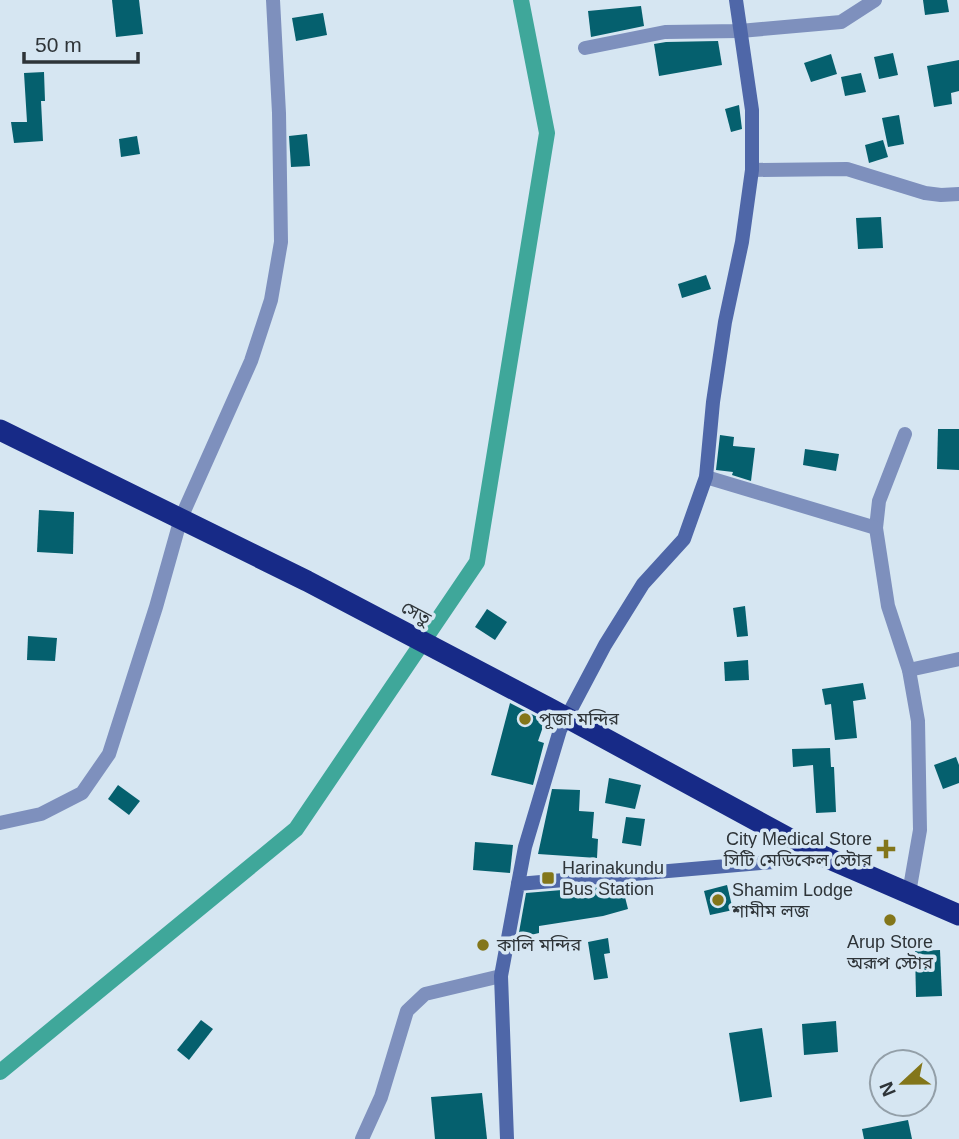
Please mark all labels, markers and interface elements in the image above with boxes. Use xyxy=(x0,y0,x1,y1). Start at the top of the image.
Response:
scale bar xyxy=(24,21,138,65)
text: 50 m xyxy=(35,33,82,56)
street label: সেতু xyxy=(397,597,434,630)
place label: পূজা মন্দির xyxy=(539,709,619,730)
marker: পূজা মন্দির xyxy=(517,711,533,727)
place label: City Medical Store সিটি মেডিকেল স্টোর xyxy=(723,829,872,870)
marker: City Medical Store সিটি মেডিকেল স্টোর xyxy=(878,841,894,857)
place label: Harinakundu Bus Station xyxy=(562,858,664,899)
marker: Harinakundu Bus Station xyxy=(540,870,556,886)
place label: Shamim Lodge শামীম লজ xyxy=(731,880,853,921)
marker: Shamim Lodge শামীম লজ xyxy=(710,892,726,908)
marker: Arup Store অরূপ স্টোর xyxy=(882,912,898,928)
place label: Arup Store অরূপ স্টোর xyxy=(846,932,933,973)
place label: কালি মন্দির xyxy=(496,935,581,955)
marker: কালি মন্দির xyxy=(475,937,491,953)
north arrow xyxy=(868,1048,938,1118)
text: N xyxy=(875,1079,900,1099)

